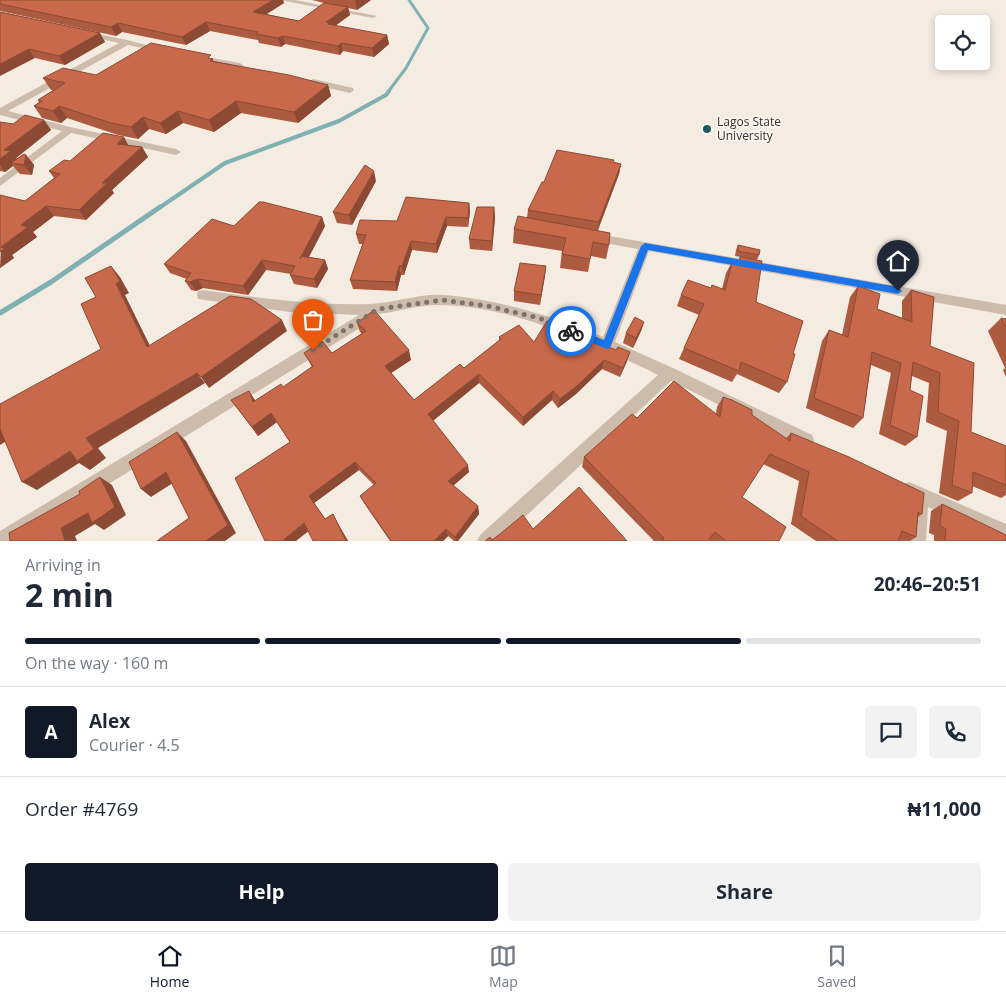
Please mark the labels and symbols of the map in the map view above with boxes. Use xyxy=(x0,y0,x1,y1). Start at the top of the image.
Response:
place label: Lagos State University xyxy=(717,113,781,144)
marker: Lagos State University xyxy=(701,123,713,135)
pin xyxy=(877,240,919,291)
pin xyxy=(292,299,334,350)
courier xyxy=(546,306,596,356)

